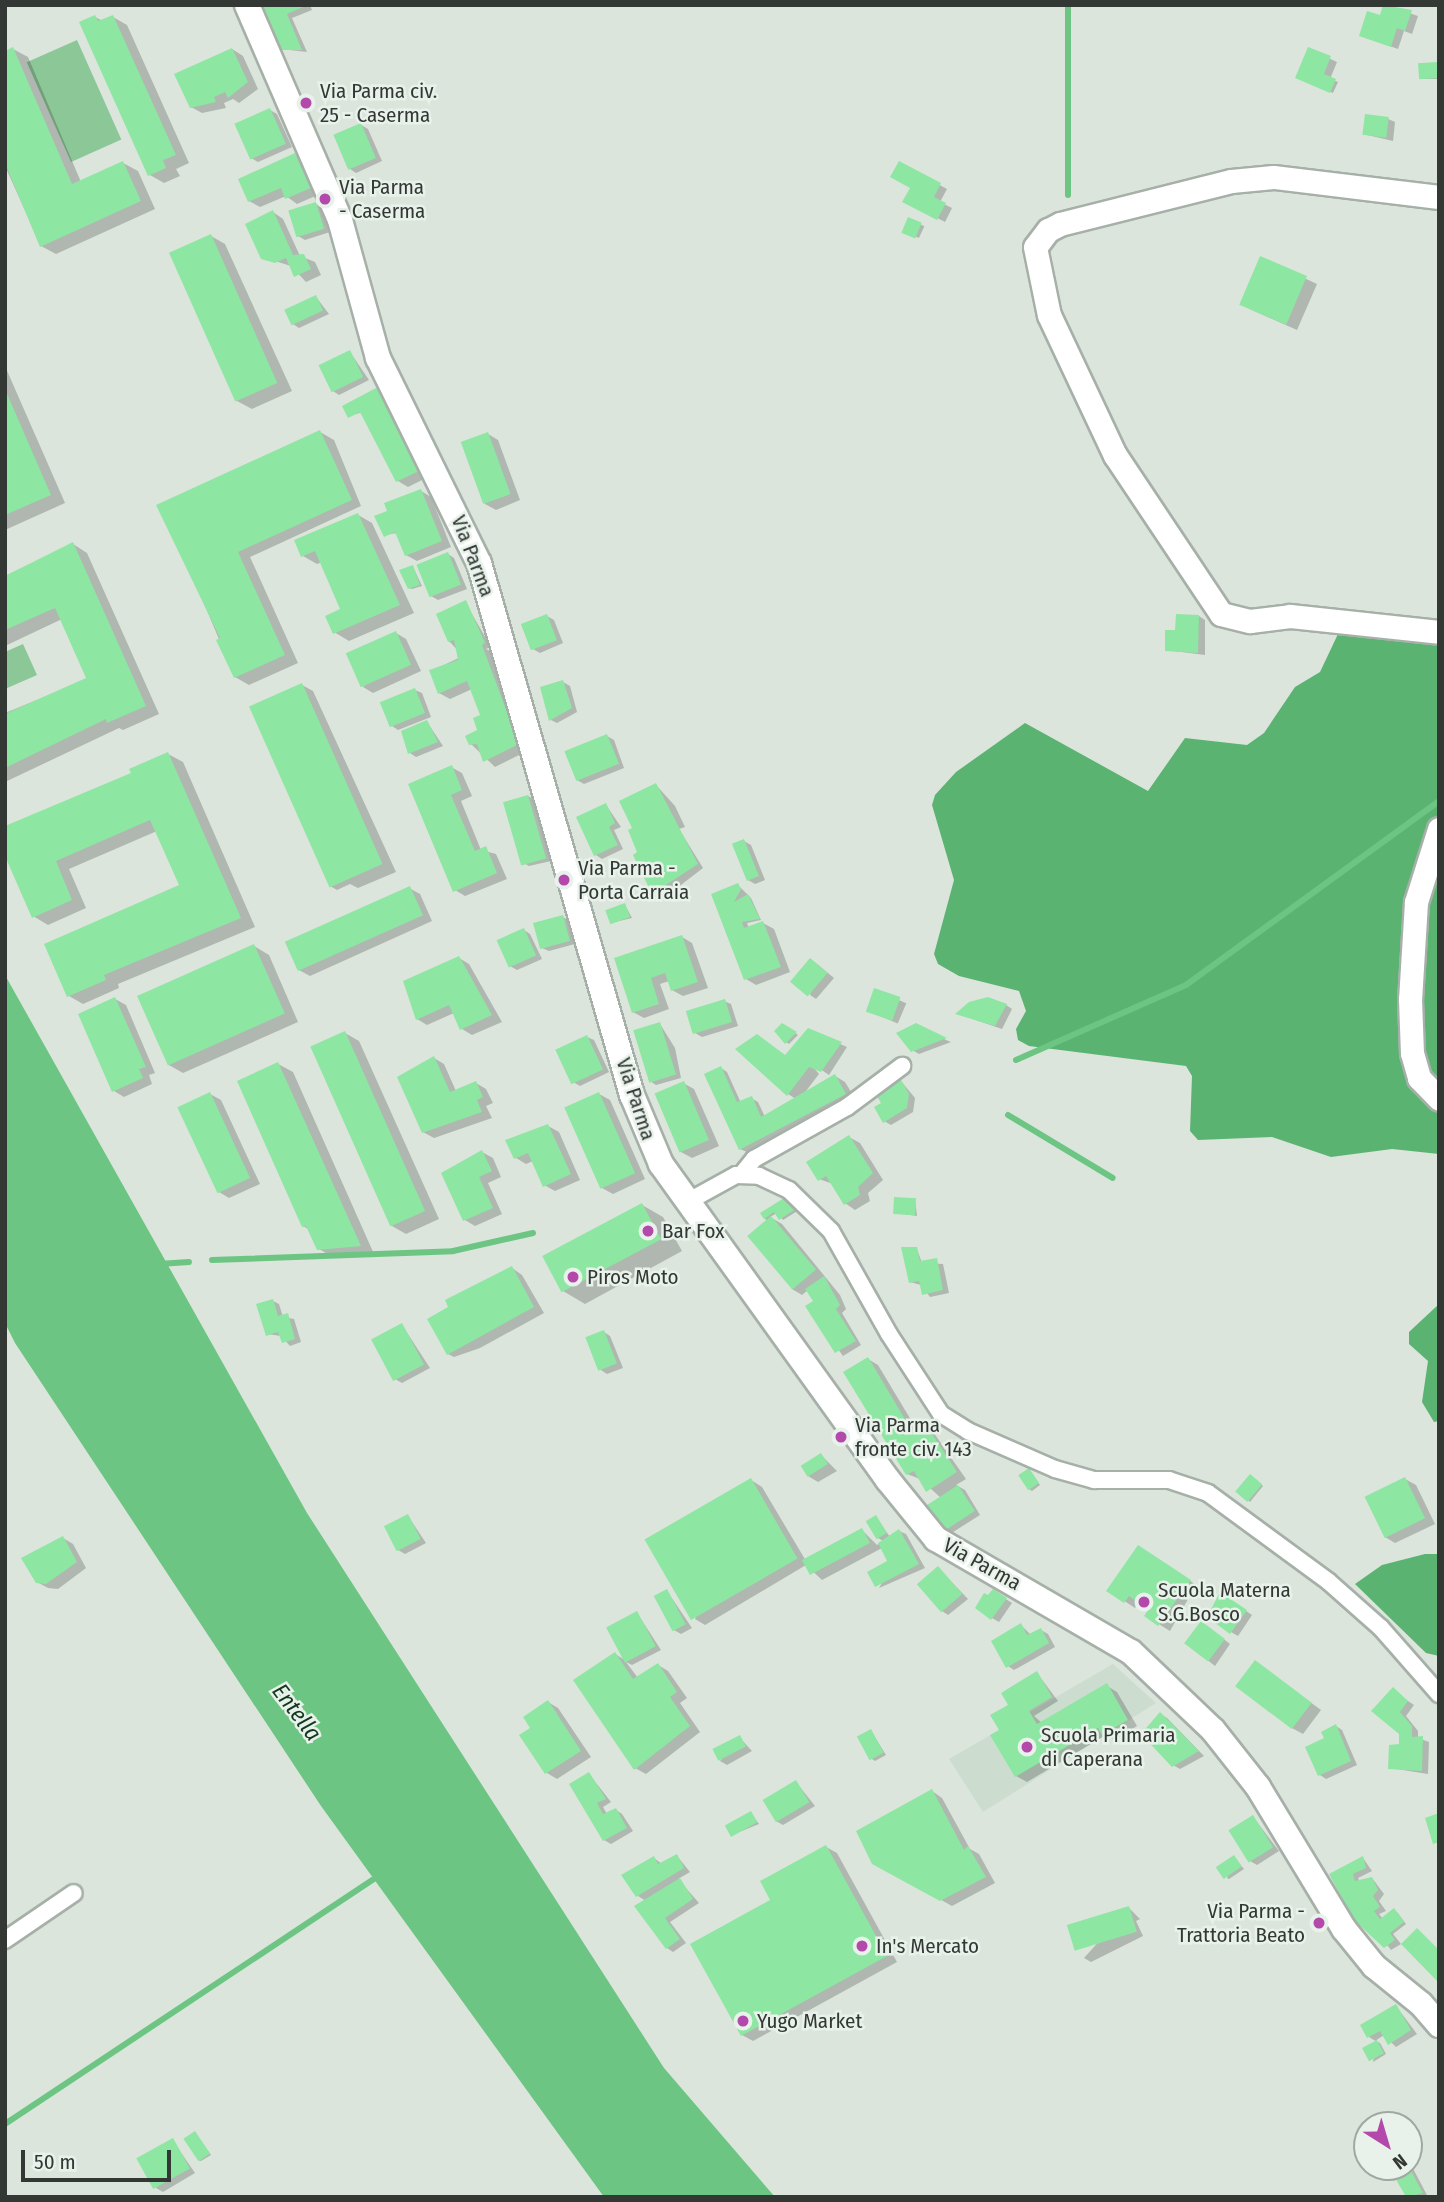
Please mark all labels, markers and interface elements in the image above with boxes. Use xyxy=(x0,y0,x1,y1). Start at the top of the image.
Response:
place label: Via Parma civ. 25 - Caserma xyxy=(320,78,437,128)
marker: Via Parma civ. 25 - Caserma xyxy=(298,95,314,111)
place label: Via Parma - Caserma xyxy=(339,174,425,224)
marker: Via Parma - Caserma xyxy=(317,191,333,207)
street label: Via Parma xyxy=(446,512,500,600)
place label: Via Parma - Porta Carraia xyxy=(578,855,689,905)
marker: Via Parma - Porta Carraia xyxy=(556,872,572,888)
street label: Via Parma xyxy=(611,1055,661,1143)
place label: Bar Fox xyxy=(662,1218,725,1244)
marker: Bar Fox xyxy=(640,1223,656,1239)
place label: Piros Moto xyxy=(587,1264,679,1290)
marker: Piros Moto xyxy=(565,1269,581,1285)
place label: Via Parma fronte civ. 143 xyxy=(855,1412,972,1462)
marker: Via Parma fronte civ. 143 xyxy=(833,1429,849,1445)
street label: Via Parma xyxy=(939,1532,1025,1596)
place label: Scuola Materna S.G.Bosco xyxy=(1158,1577,1291,1627)
marker: Scuola Materna S.G.Bosco xyxy=(1136,1594,1152,1610)
water label: Entella xyxy=(267,1678,327,1746)
place label: Scuola Primaria di Caperana xyxy=(1041,1722,1175,1772)
marker: Scuola Primaria di Caperana xyxy=(1019,1739,1035,1755)
place label: Via Parma - Trattoria Beato xyxy=(1177,1898,1305,1948)
marker: Via Parma - Trattoria Beato xyxy=(1311,1915,1327,1931)
place label: In's Mercato xyxy=(876,1933,979,1959)
marker: In's Mercato xyxy=(854,1938,870,1954)
place label: Yugo Market xyxy=(757,2008,862,2034)
marker: Yugo Market xyxy=(735,2013,751,2029)
north arrow xyxy=(1353,2111,1423,2181)
scale bar xyxy=(24,2136,175,2180)
text: 50 m xyxy=(34,2149,76,2175)
text: N xyxy=(1388,2149,1411,2174)

